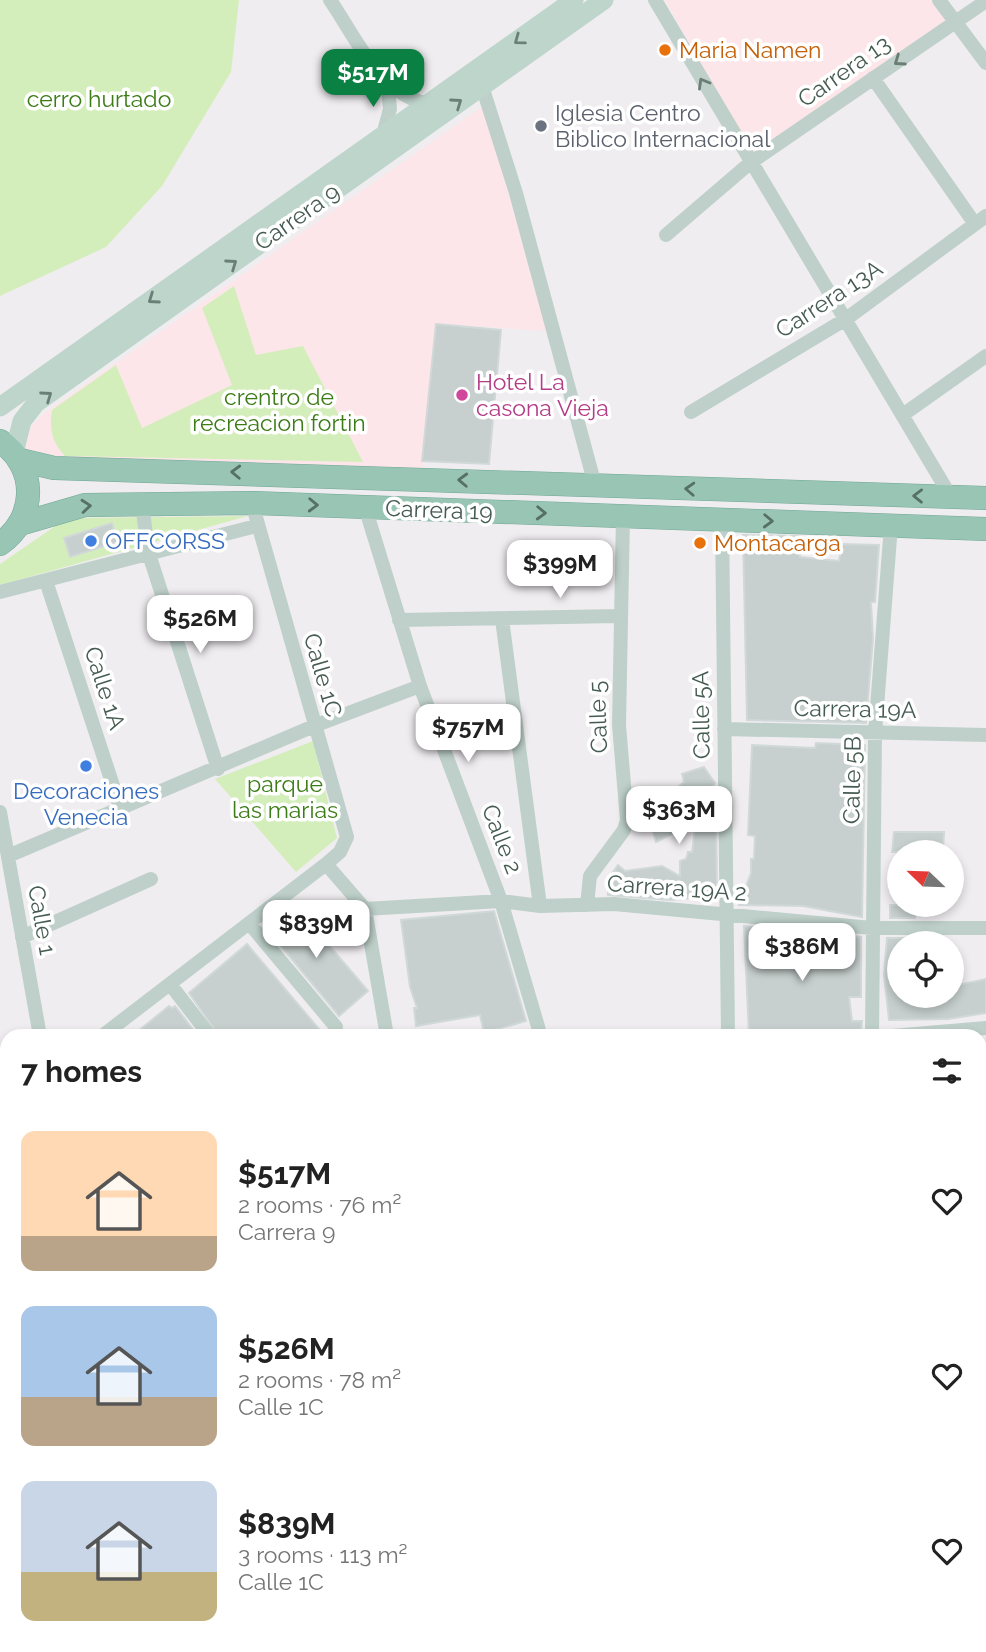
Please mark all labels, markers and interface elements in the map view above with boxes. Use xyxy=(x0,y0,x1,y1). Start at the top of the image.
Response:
street label: Carrera 13 xyxy=(792,29,895,112)
one-way arrow xyxy=(514,32,526,44)
place label: Maria Namen xyxy=(679,36,821,63)
marker: Maria Namen xyxy=(657,42,673,58)
pin: $517M xyxy=(324,50,422,109)
one-way arrow xyxy=(894,53,907,65)
text: $517M xyxy=(337,58,409,85)
one-way arrow xyxy=(699,78,712,91)
park label: cerro hurtado xyxy=(27,85,171,112)
one-way arrow xyxy=(449,99,462,112)
place label: Iglesia Centro Biblico Internacional xyxy=(555,99,771,152)
marker: Iglesia Centro Biblico Internacional xyxy=(533,118,549,134)
street label: Carrera 9 xyxy=(249,178,344,256)
street label: Carrera 13A xyxy=(770,254,887,343)
one-way arrow xyxy=(224,260,237,272)
one-way arrow xyxy=(148,291,161,303)
place label: Hotel La casona Vieja xyxy=(476,368,609,421)
park label: crentro de recreacion fortin xyxy=(192,383,366,436)
marker: Hotel La casona Vieja xyxy=(454,387,470,403)
one-way arrow xyxy=(39,392,52,404)
one-way arrow xyxy=(230,464,240,480)
one-way arrow xyxy=(457,472,468,488)
one-way arrow xyxy=(685,482,696,497)
one-way arrow xyxy=(912,489,923,504)
street label: Carrera 19 xyxy=(385,494,493,525)
one-way arrow xyxy=(80,498,92,513)
one-way arrow xyxy=(308,498,319,513)
one-way arrow xyxy=(535,506,546,521)
one-way arrow xyxy=(763,514,774,529)
place label: OFFCORSS xyxy=(105,527,225,554)
place label: Montacarga xyxy=(714,529,841,556)
marker: OFFCORSS xyxy=(83,533,99,549)
marker: Montacarga xyxy=(692,535,708,551)
pin: $399M xyxy=(511,540,609,600)
text: $399M xyxy=(523,549,597,576)
pin: $526M xyxy=(151,596,249,655)
text: $526M xyxy=(163,604,237,631)
street label: Calle 1C xyxy=(299,630,348,720)
street label: Calle 1A xyxy=(79,643,132,733)
street label: Calle 5A xyxy=(686,670,715,759)
street label: Calle 5 xyxy=(583,680,612,754)
street label: Carrera 19A xyxy=(793,694,917,723)
pin: $757M xyxy=(419,704,517,764)
text: $757M xyxy=(432,713,504,740)
street label: Calle 5B xyxy=(837,736,866,824)
marker: Decoraciones Venecia xyxy=(78,758,94,774)
park label: parque las marias xyxy=(232,770,338,823)
place label: Decoraciones Venecia xyxy=(13,777,159,830)
pin: $363M xyxy=(630,786,728,846)
text: $363M xyxy=(642,795,716,822)
street label: Calle 2 xyxy=(477,800,528,877)
north arrow xyxy=(887,840,964,917)
map controls xyxy=(887,840,964,1008)
street label: Carrera 19A 2 xyxy=(606,869,748,906)
street label: Calle 1 xyxy=(23,883,62,957)
pin: $839M xyxy=(267,900,365,960)
text: $839M xyxy=(279,909,353,936)
pin: $386M xyxy=(753,923,851,983)
button: locate xyxy=(887,931,964,1008)
text: $386M xyxy=(764,932,840,959)
icon: filters xyxy=(928,1052,966,1090)
text: 7 homes xyxy=(21,1054,142,1089)
text: $517M xyxy=(238,1156,331,1191)
icon: home xyxy=(77,1159,161,1243)
icon: heart xyxy=(928,1182,966,1220)
text: 2 rooms · 76 m² xyxy=(238,1191,401,1218)
text: Carrera 9 xyxy=(238,1218,336,1245)
text: $526M xyxy=(238,1331,335,1366)
icon: home xyxy=(77,1334,161,1418)
icon: heart xyxy=(928,1357,966,1395)
text: 2 rooms · 78 m² xyxy=(238,1366,401,1393)
text: Calle 1C xyxy=(238,1393,324,1420)
text: $839M xyxy=(238,1506,336,1541)
icon: home xyxy=(77,1509,161,1593)
icon: heart xyxy=(928,1532,966,1570)
text: 3 rooms · 113 m² xyxy=(238,1541,407,1568)
text: Calle 1C xyxy=(238,1568,324,1595)

